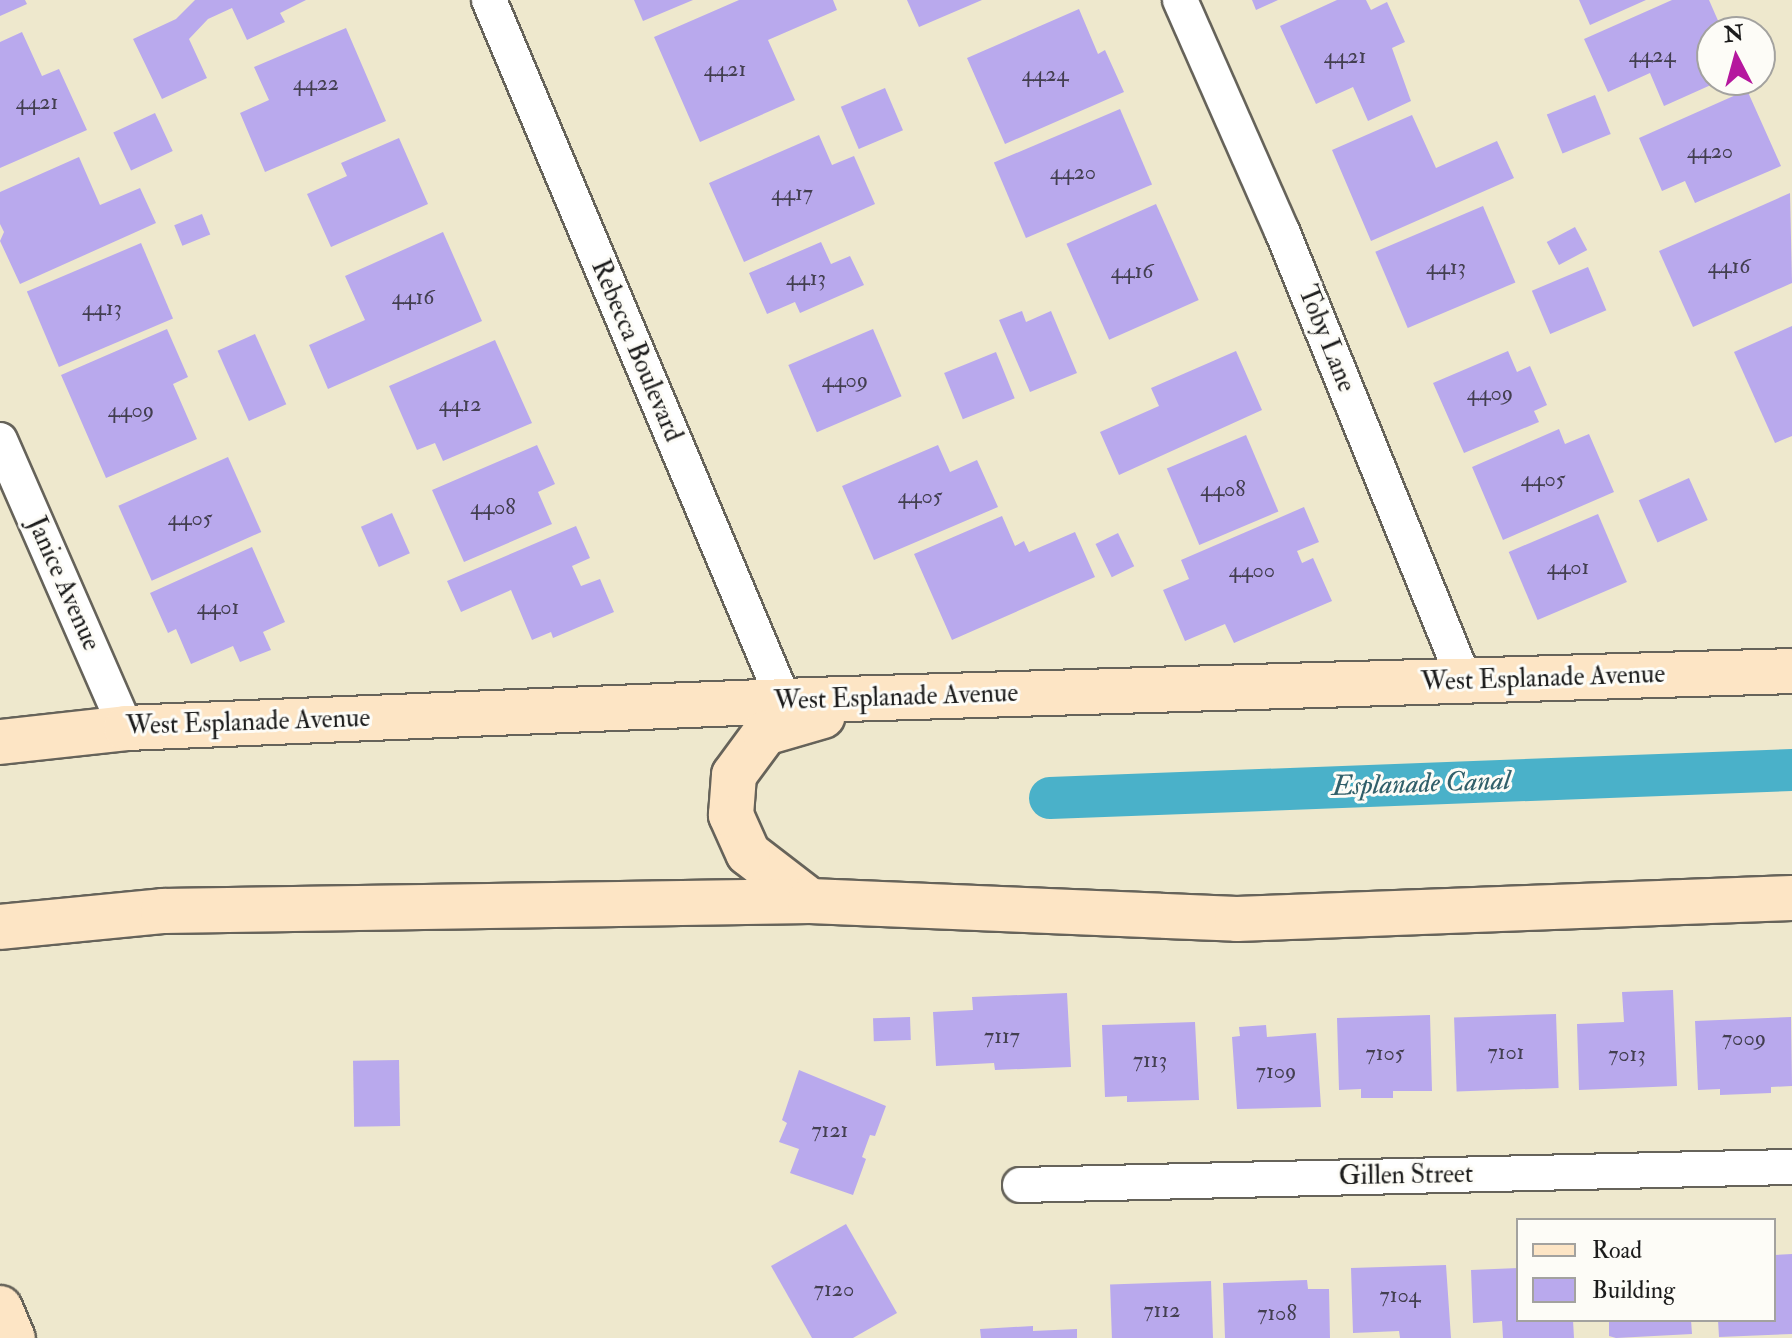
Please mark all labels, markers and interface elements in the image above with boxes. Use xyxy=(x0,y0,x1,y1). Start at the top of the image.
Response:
north arrow xyxy=(1696,16,1776,96)
text: N xyxy=(1722,19,1745,49)
house number: 4424 xyxy=(1629,43,1675,69)
house number: 4421 xyxy=(1324,44,1366,70)
house number: 4421 xyxy=(704,57,746,83)
house number: 4424 xyxy=(1022,62,1068,88)
house number: 4422 xyxy=(293,71,339,97)
house number: 4421 xyxy=(16,90,58,116)
house number: 4420 xyxy=(1687,139,1733,165)
house number: 4420 xyxy=(1050,160,1096,186)
house number: 4417 xyxy=(771,181,813,207)
house number: 4416 xyxy=(1708,254,1750,280)
street label: Rebecca Boulevard xyxy=(584,255,688,447)
house number: 4413 xyxy=(1426,255,1466,281)
house number: 4416 xyxy=(1111,259,1153,285)
house number: 4413 xyxy=(786,266,826,292)
street label: Toby Lane xyxy=(1291,281,1361,397)
house number: 4416 xyxy=(392,285,434,311)
house number: 4413 xyxy=(82,296,122,322)
house number: 4409 xyxy=(822,368,868,394)
house number: 4409 xyxy=(1467,381,1513,407)
house number: 4412 xyxy=(439,392,481,418)
house number: 4409 xyxy=(108,398,154,424)
house number: 4405 xyxy=(1521,467,1565,493)
house number: 4408 xyxy=(1200,477,1246,503)
house number: 4405 xyxy=(898,484,942,510)
house number: 4408 xyxy=(470,495,516,521)
house number: 4405 xyxy=(168,506,212,532)
street label: Janice Avenue xyxy=(20,512,106,656)
house number: 4401 xyxy=(1547,555,1589,581)
house number: 4400 xyxy=(1229,558,1275,584)
house number: 4401 xyxy=(197,595,239,621)
street label: West Esplanade Avenue xyxy=(1420,659,1666,699)
street label: West Esplanade Avenue xyxy=(773,678,1019,718)
street label: West Esplanade Avenue xyxy=(125,703,371,743)
water label: Esplanade Canal xyxy=(1331,764,1511,804)
house number: 7117 xyxy=(984,1024,1020,1050)
house number: 7009 xyxy=(1722,1026,1766,1052)
house number: 7101 xyxy=(1488,1040,1524,1066)
house number: 7105 xyxy=(1366,1041,1404,1067)
house number: 7013 xyxy=(1608,1042,1646,1068)
house number: 7113 xyxy=(1133,1048,1167,1074)
house number: 7109 xyxy=(1256,1059,1296,1085)
house number: 7121 xyxy=(812,1118,848,1144)
street label: Gillen Street xyxy=(1339,1159,1473,1193)
legend xyxy=(1516,1218,1776,1322)
text: Road xyxy=(1592,1235,1642,1266)
text: Building xyxy=(1592,1275,1675,1306)
house number: 7120 xyxy=(814,1277,854,1303)
house number: 7104 xyxy=(1380,1283,1420,1309)
house number: 7112 xyxy=(1144,1298,1180,1324)
house number: 7108 xyxy=(1257,1301,1297,1327)

